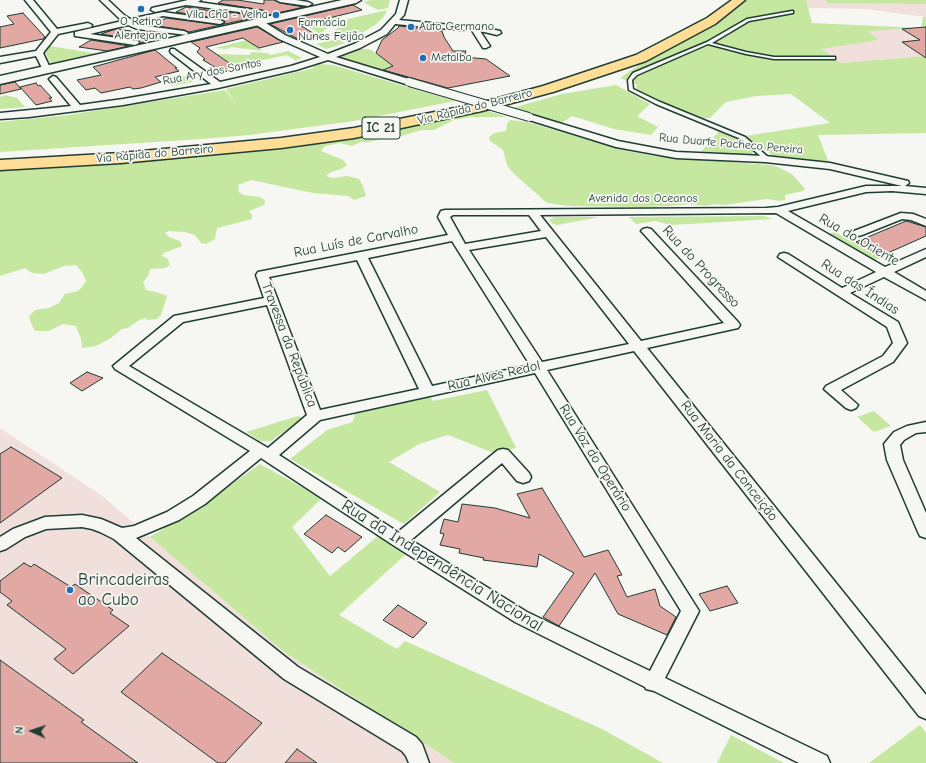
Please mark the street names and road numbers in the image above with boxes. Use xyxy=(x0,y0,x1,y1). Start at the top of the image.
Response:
street label: Rua Ary dos Santos xyxy=(162,55,262,89)
street label: Via Rápida do Barreiro xyxy=(416,86,534,128)
road number: IC 21 xyxy=(362,117,400,139)
street label: Rua Duarte Pacheco Pereira xyxy=(659,131,803,157)
street label: Via Rápida do Barreiro xyxy=(96,142,214,166)
street label: Avenida dos Oceanos xyxy=(589,192,697,206)
street label: Rua do Oriente xyxy=(816,210,902,270)
street label: Rua Luís de Carvalho xyxy=(292,221,420,261)
street label: Rua do Progresso xyxy=(659,222,743,312)
street label: Rua das Índias xyxy=(818,256,902,318)
street label: Travessa da República xyxy=(257,280,321,410)
street label: Rua Alves Redol xyxy=(446,357,542,395)
street label: Rua Maria da Conceição xyxy=(677,397,781,525)
street label: Rua Voz do Operário xyxy=(555,401,635,515)
street label: Rua da Independência Nacional xyxy=(338,495,546,637)

